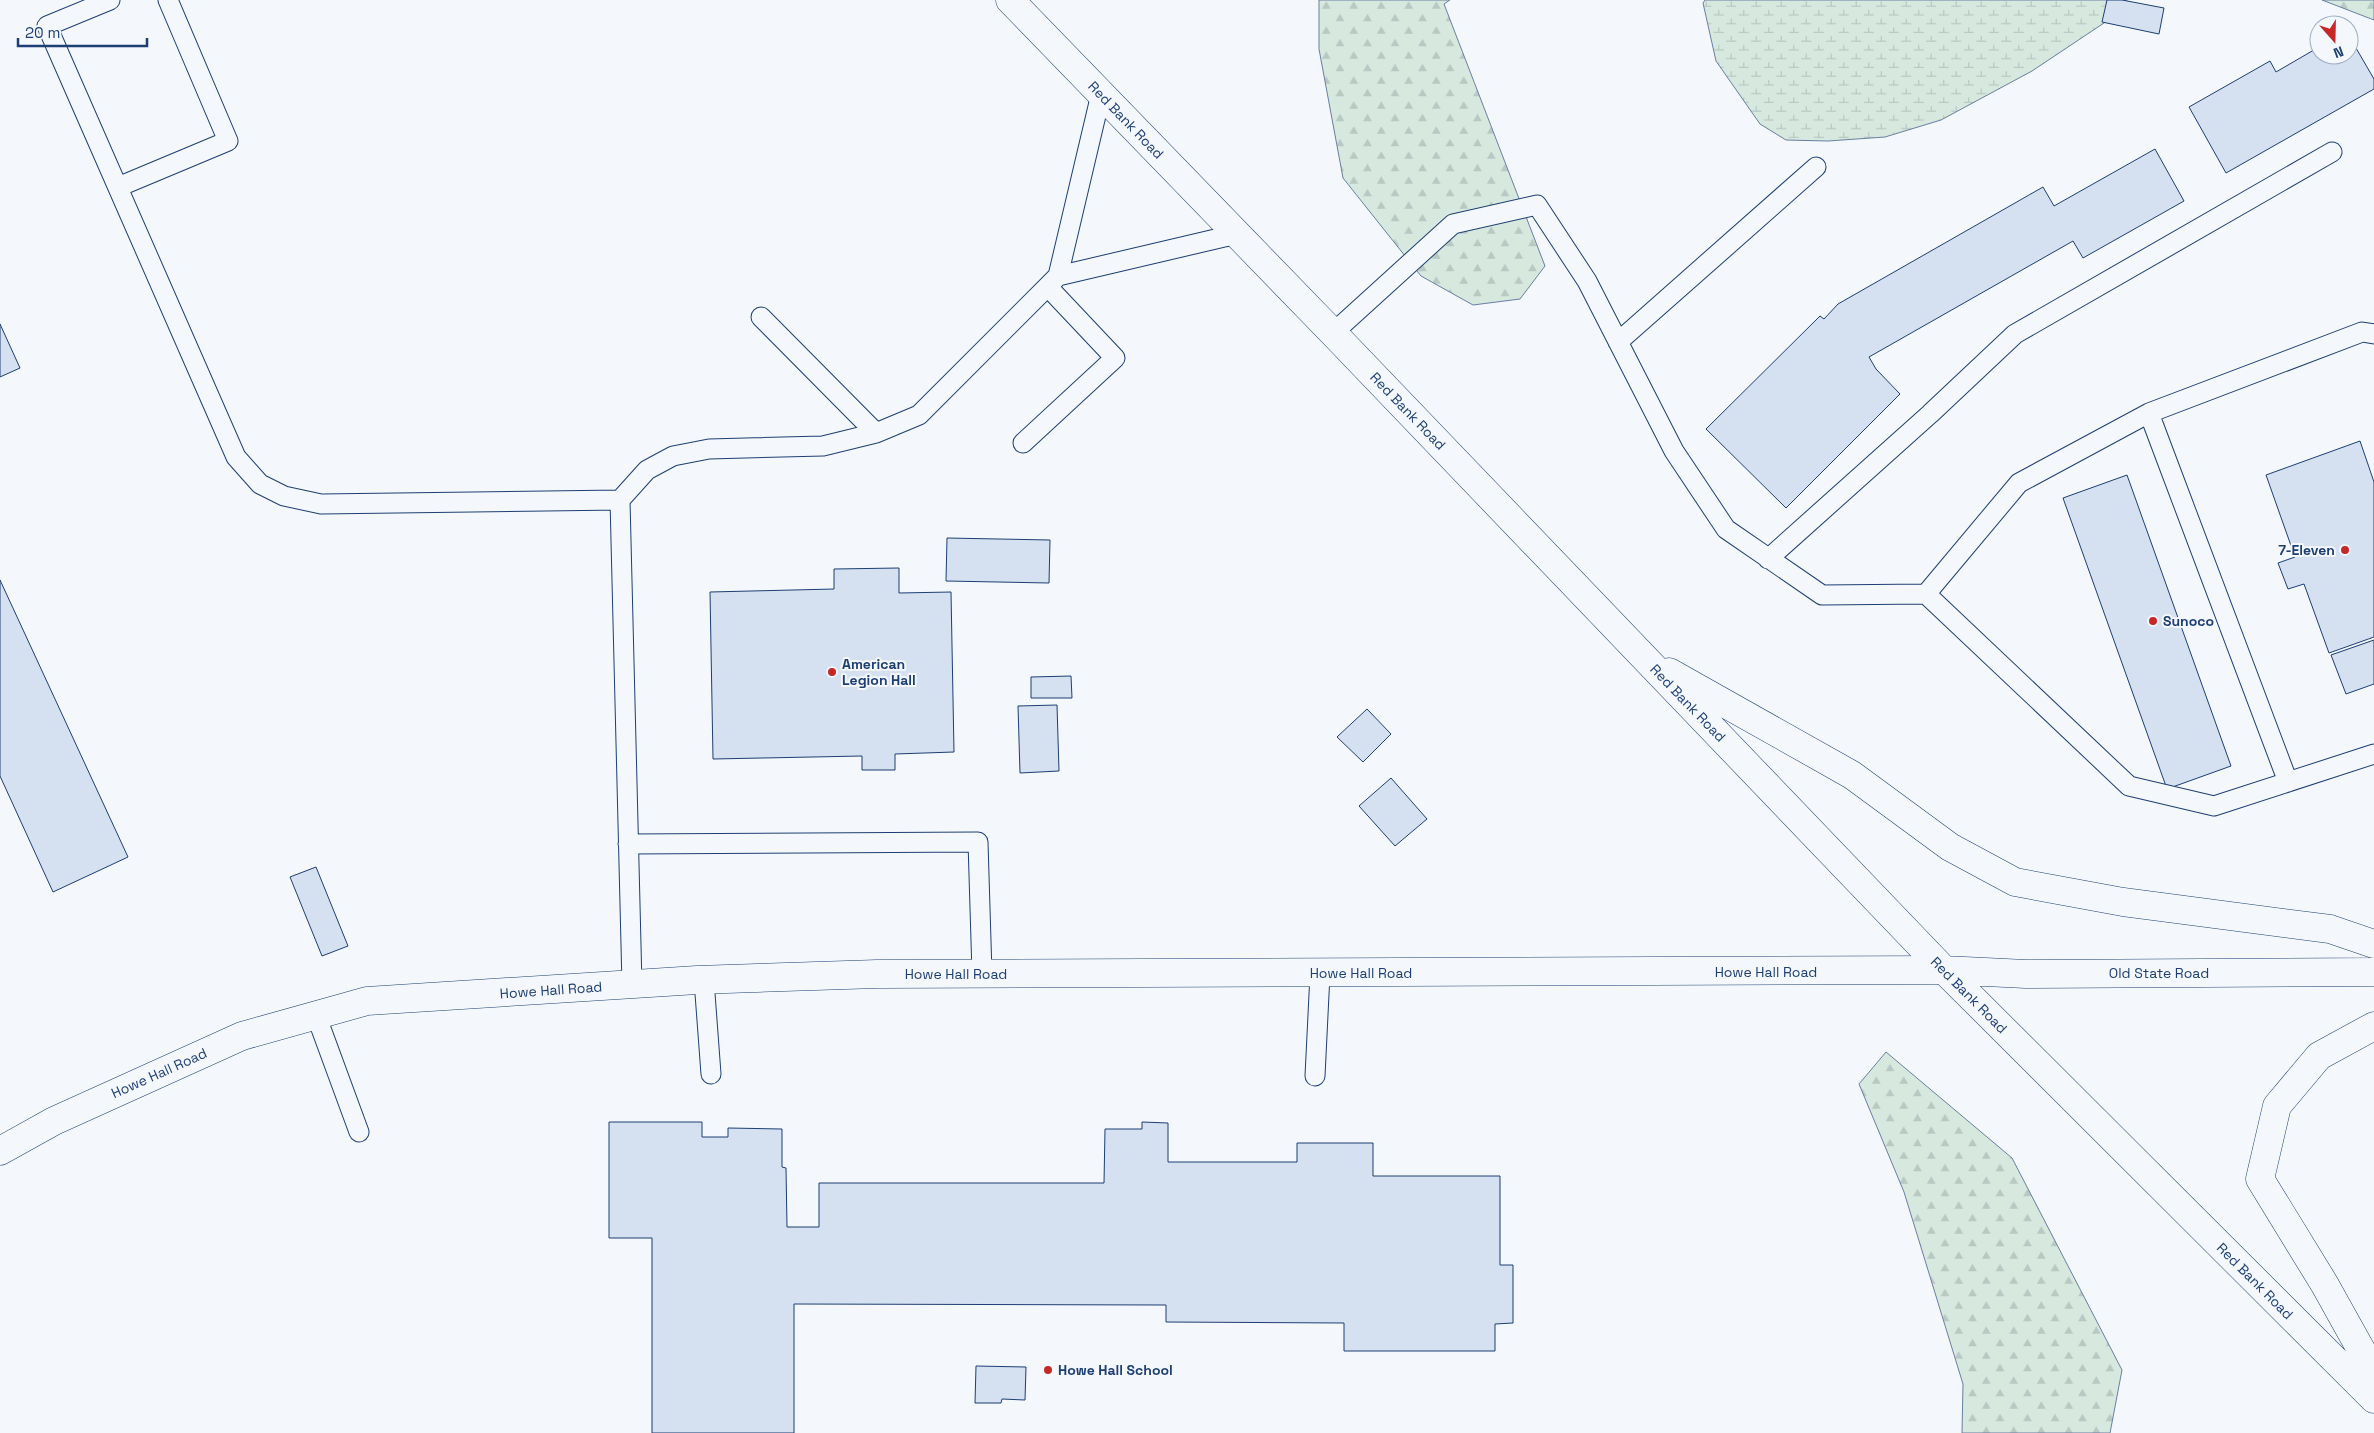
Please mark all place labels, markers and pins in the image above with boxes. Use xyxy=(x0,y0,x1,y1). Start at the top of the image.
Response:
place label: 7-Eleven xyxy=(2278,541,2335,559)
marker: 7-Eleven xyxy=(2339,544,2351,556)
place label: Sunoco xyxy=(2163,612,2214,630)
marker: Sunoco xyxy=(2147,615,2159,627)
place label: American Legion Hall xyxy=(842,655,916,689)
marker: American Legion Hall xyxy=(826,666,838,678)
place label: Howe Hall School xyxy=(1058,1361,1173,1379)
marker: Howe Hall School xyxy=(1042,1364,1054,1376)

